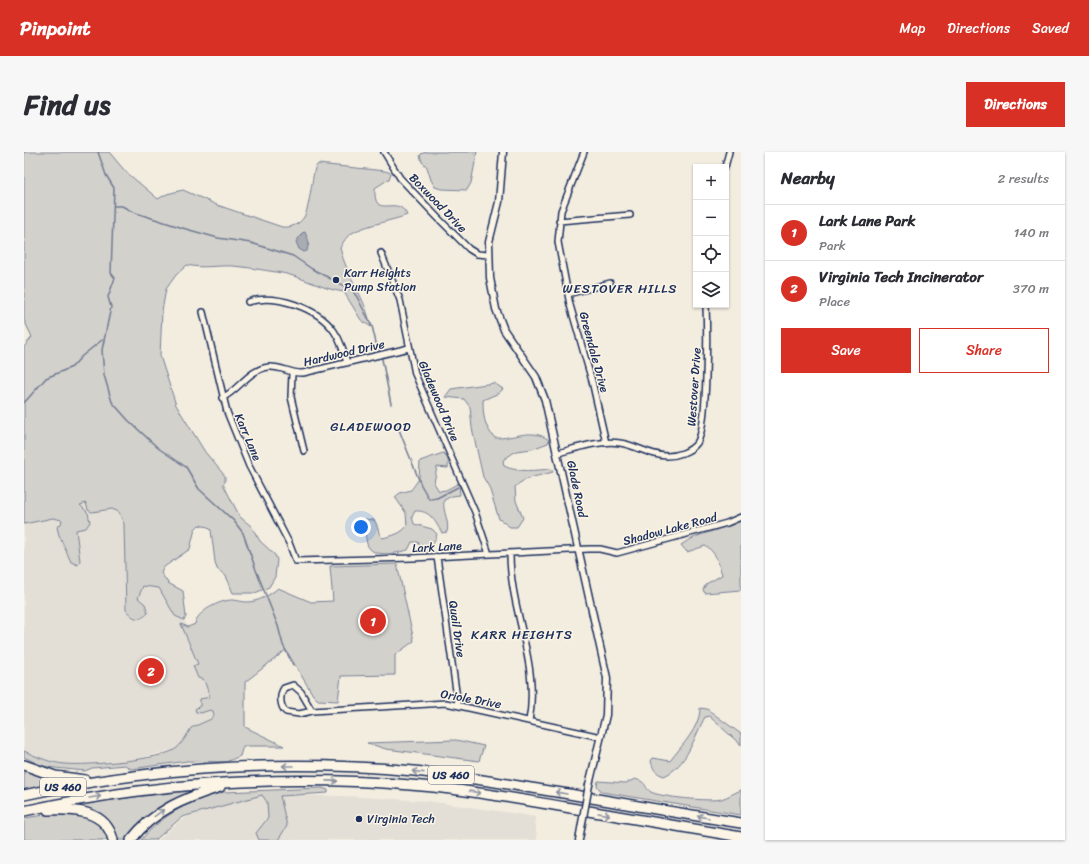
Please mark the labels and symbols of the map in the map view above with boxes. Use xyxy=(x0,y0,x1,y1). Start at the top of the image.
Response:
street label: Boxwood Drive xyxy=(403,168,473,238)
place label: Karr Heights Pump Station xyxy=(344,262,416,298)
marker: Karr Heights Pump Station xyxy=(331,275,341,285)
district label: WESTOVER HILLS xyxy=(563,277,677,300)
street label: Greendale Drive xyxy=(573,309,615,395)
street label: Hardwood Drive xyxy=(301,333,387,373)
street label: Westover Drive xyxy=(680,347,708,427)
street label: Gladewood Drive xyxy=(412,357,466,445)
street label: Karr Lane xyxy=(228,410,268,465)
district label: GLADEWOOD xyxy=(330,415,412,438)
street label: Glade Road xyxy=(560,458,594,520)
street label: Shadow Lake Road xyxy=(620,506,720,552)
your location xyxy=(351,517,371,537)
street label: Lark Lane xyxy=(412,535,463,559)
street label: Quail Drive xyxy=(442,599,472,659)
pin: 1 xyxy=(360,606,386,636)
district label: KARR HEIGHTS xyxy=(471,623,573,646)
pin: 2 xyxy=(138,656,164,686)
street label: Oriole Drive xyxy=(439,683,503,715)
one-way arrow xyxy=(282,762,295,770)
road number: US 460 xyxy=(428,766,474,784)
one-way arrow xyxy=(412,768,425,775)
one-way arrow xyxy=(325,777,338,784)
road number: US 460 xyxy=(40,778,86,796)
one-way arrow xyxy=(469,788,482,796)
one-way arrow xyxy=(554,789,567,797)
one-way arrow xyxy=(88,793,101,801)
place label: Virginia Tech xyxy=(367,808,435,830)
one-way arrow xyxy=(153,809,164,817)
one-way arrow xyxy=(597,810,610,818)
one-way arrow xyxy=(696,813,709,821)
marker: Virginia Tech xyxy=(354,814,364,824)

